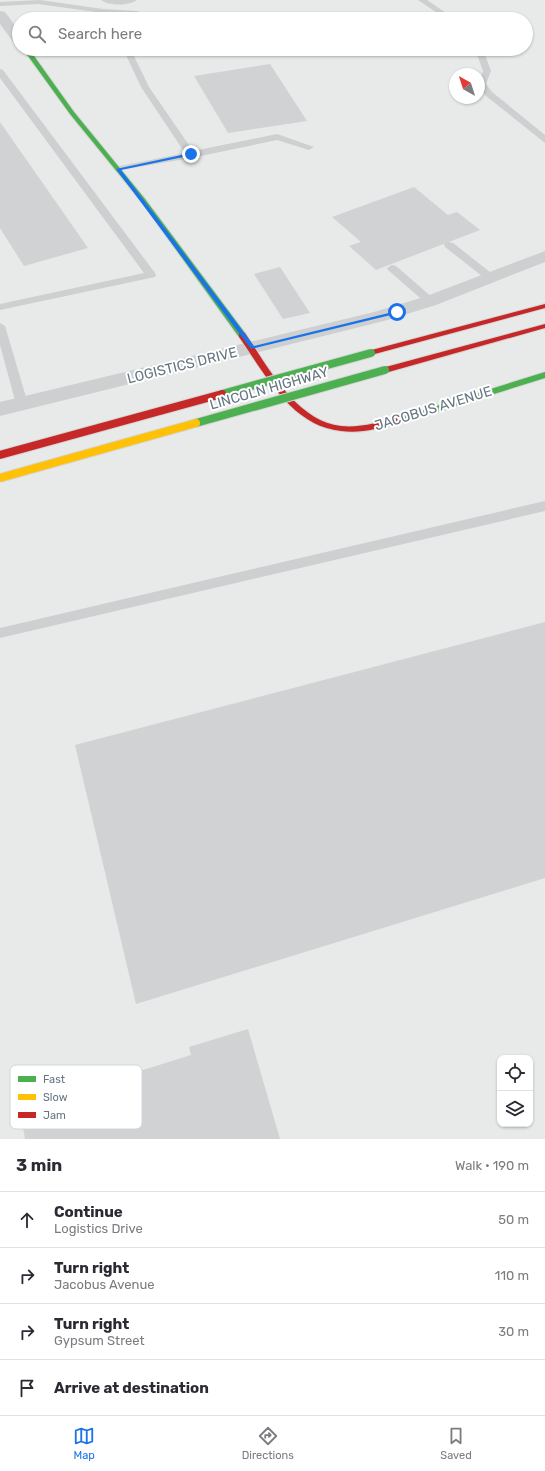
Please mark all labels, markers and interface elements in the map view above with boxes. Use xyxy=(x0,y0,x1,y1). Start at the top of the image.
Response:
search box xyxy=(12,12,533,56)
icon: search xyxy=(26,23,48,45)
text: Search here xyxy=(58,25,142,43)
north arrow xyxy=(449,68,485,104)
route end xyxy=(182,145,200,163)
route start xyxy=(388,303,406,321)
street label: LOGISTICS DRIVE xyxy=(125,344,239,387)
street label: LINCOLN HIGHWAY xyxy=(208,363,331,414)
street label: JACOBUS AVENUE xyxy=(372,383,494,434)
map controls xyxy=(497,1055,533,1127)
button: locate xyxy=(497,1055,533,1091)
legend xyxy=(10,1065,142,1129)
text: Fast xyxy=(43,1073,66,1086)
text: Slow xyxy=(43,1091,68,1104)
button: layers xyxy=(497,1091,533,1127)
text: Jam xyxy=(43,1109,66,1122)
text: 3 min xyxy=(16,1155,62,1175)
text: Walk · 190 m xyxy=(455,1158,529,1173)
text: Continue xyxy=(54,1203,123,1221)
icon: ahead xyxy=(16,1209,38,1231)
text: 50 m xyxy=(498,1212,529,1227)
text: Logistics Drive xyxy=(54,1221,143,1236)
text: Turn right xyxy=(54,1259,129,1277)
icon: right xyxy=(16,1265,38,1287)
text: 110 m xyxy=(495,1268,529,1283)
text: Jacobus Avenue xyxy=(54,1277,155,1292)
text: Turn right xyxy=(54,1315,129,1333)
icon: right xyxy=(16,1321,38,1343)
text: 30 m xyxy=(498,1324,529,1339)
text: Gypsum Street xyxy=(54,1333,145,1348)
icon: arrive xyxy=(16,1377,38,1399)
text: Arrive at destination xyxy=(54,1379,209,1397)
tab: Map xyxy=(73,1425,95,1462)
tab: Directions xyxy=(242,1425,294,1462)
tab: Saved xyxy=(440,1425,472,1462)

